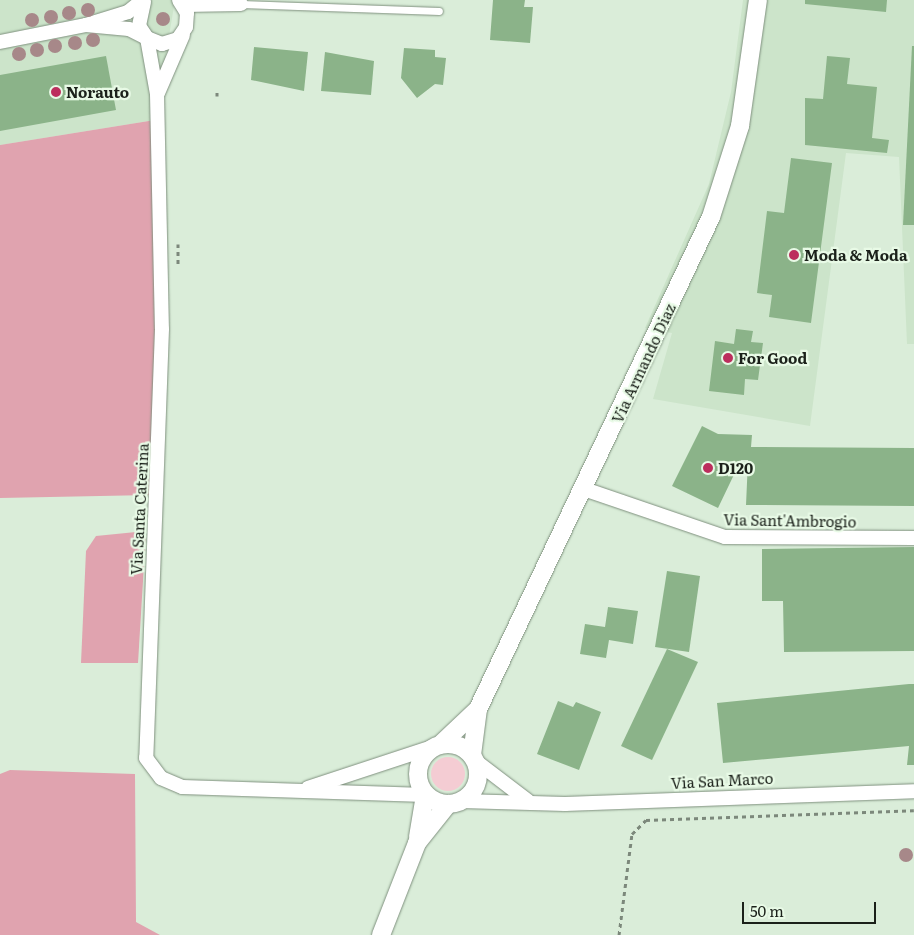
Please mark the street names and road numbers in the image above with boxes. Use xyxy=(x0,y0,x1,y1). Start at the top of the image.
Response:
street label: Via Armando Diaz xyxy=(607,300,679,426)
street label: Via Santa Caterina xyxy=(127,443,151,575)
street label: Via Sant'Ambrogio xyxy=(723,510,857,530)
street label: Via San Marco xyxy=(670,768,774,792)

